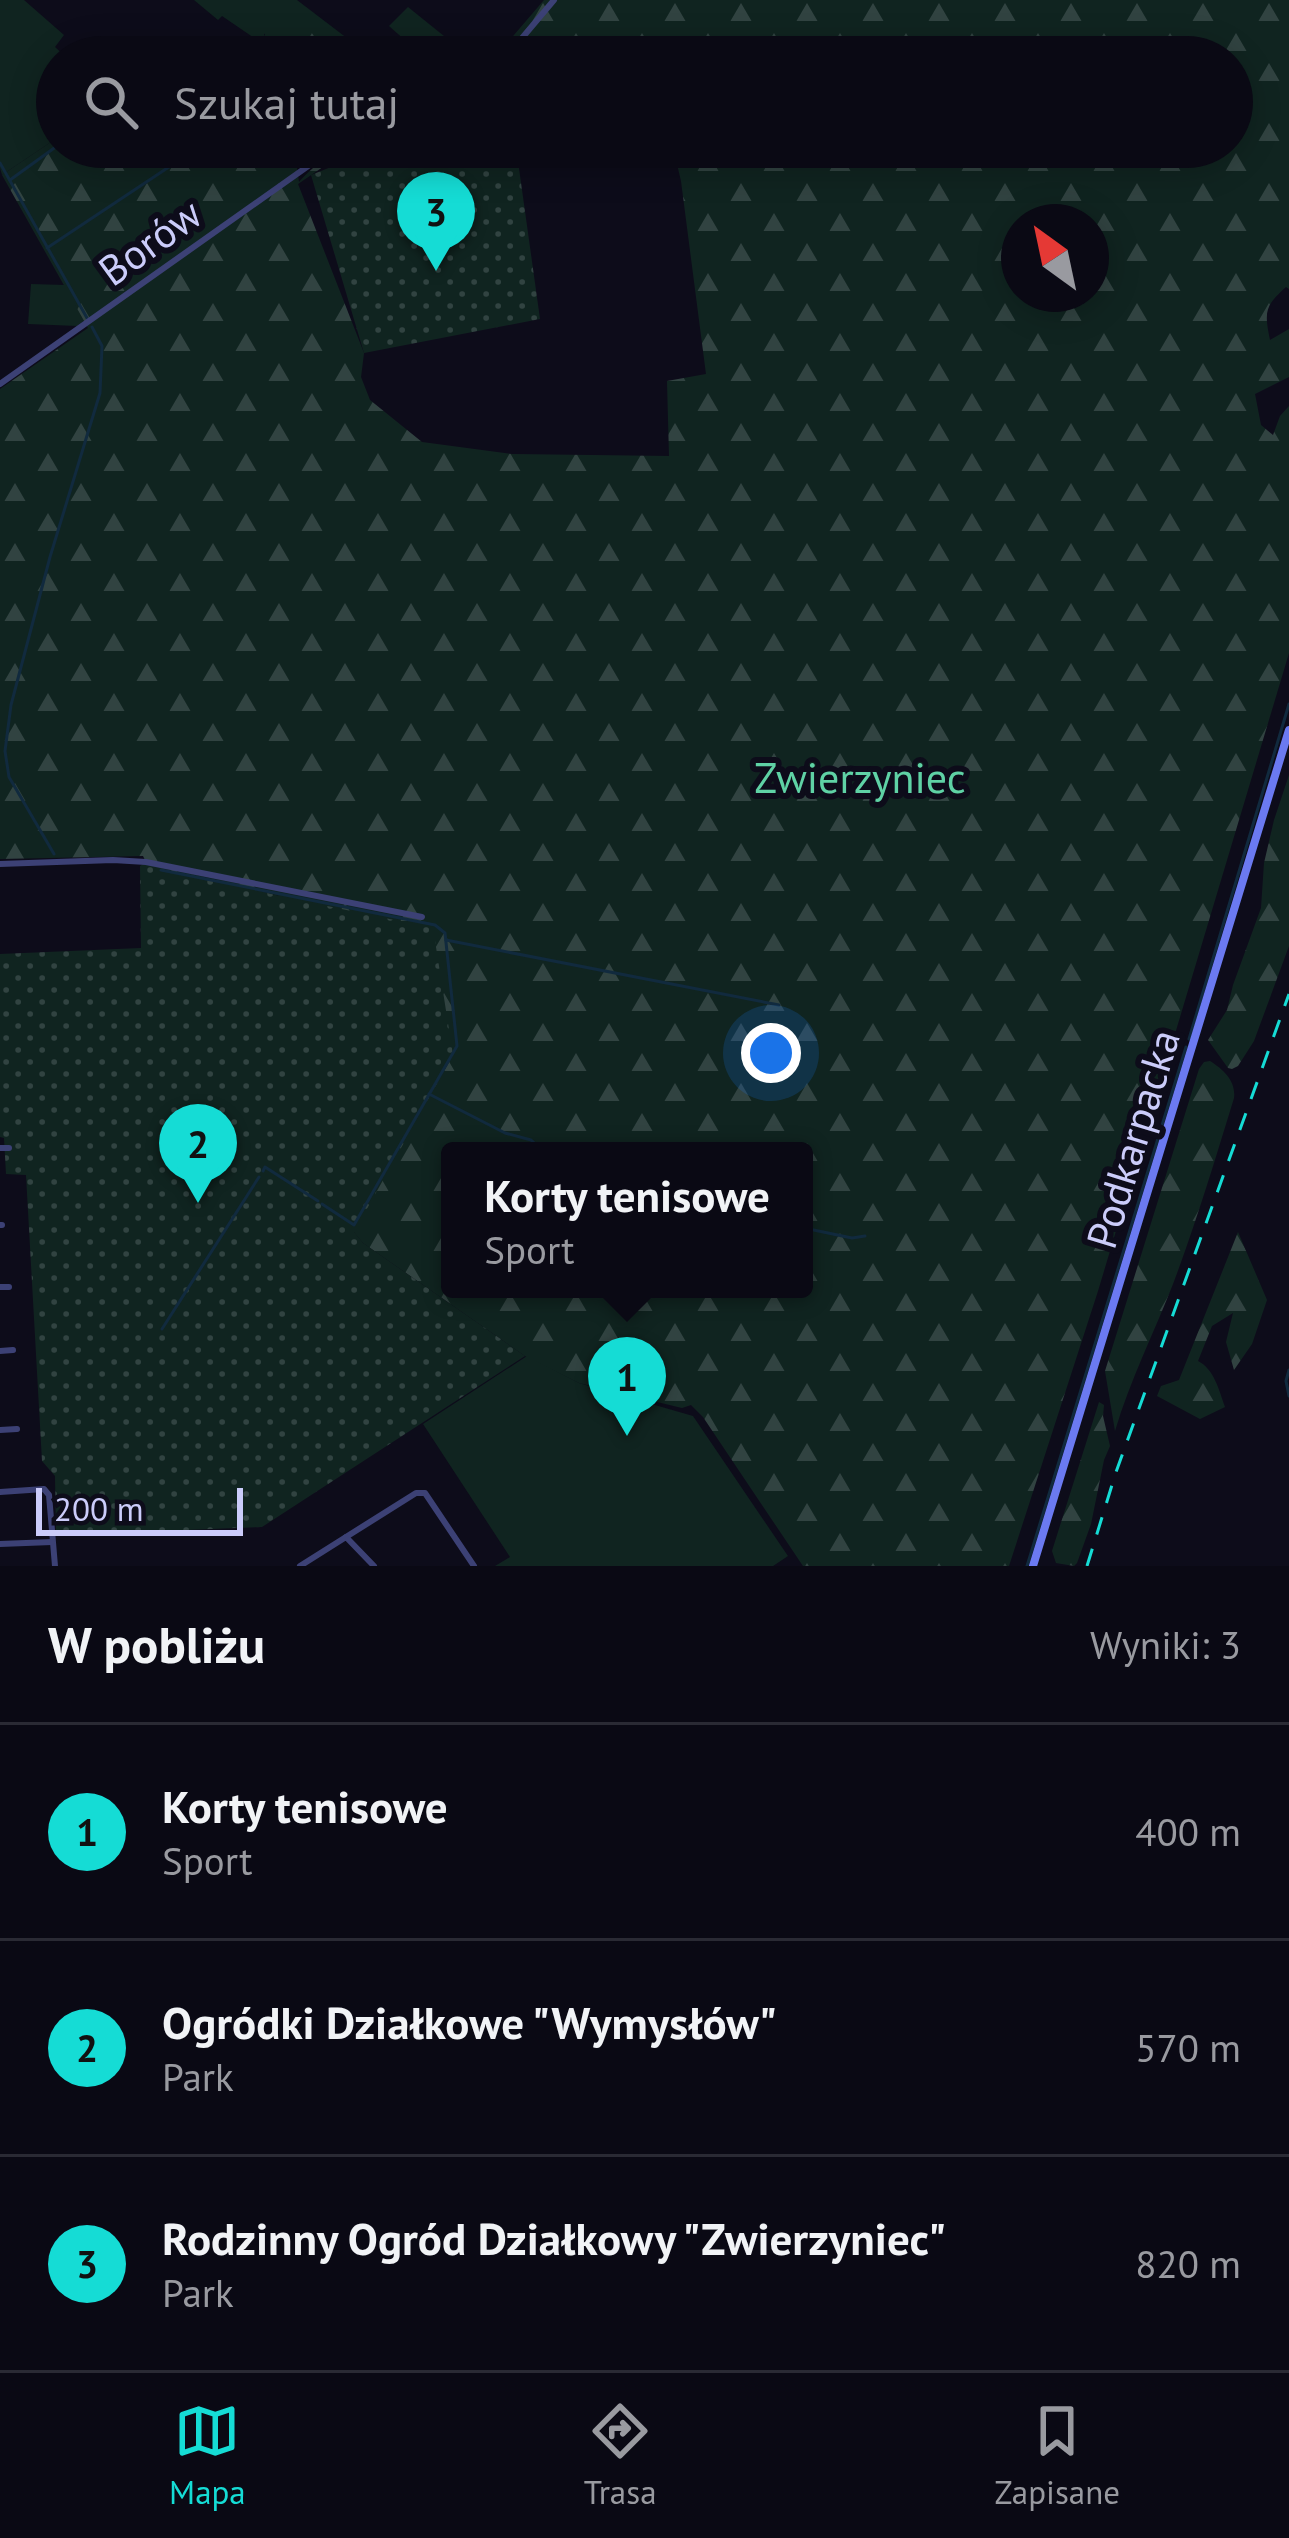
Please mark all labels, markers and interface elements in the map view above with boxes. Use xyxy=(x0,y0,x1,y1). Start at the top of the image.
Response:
search box xyxy=(36,36,1253,168)
icon: search xyxy=(78,69,144,135)
text: Szukaj tutaj xyxy=(174,73,399,131)
pin: 3 xyxy=(397,172,475,271)
street label: Borów xyxy=(87,186,212,297)
north arrow xyxy=(1001,204,1109,312)
park label: Zwierzyniec xyxy=(754,750,966,805)
your location xyxy=(741,1023,801,1083)
street label: Podkarpacka xyxy=(1073,1023,1192,1255)
pin: 2 xyxy=(159,1104,237,1203)
popup xyxy=(441,1142,813,1298)
text: Korty tenisowe xyxy=(484,1166,770,1224)
text: Sport xyxy=(484,1224,575,1275)
pin: 1 xyxy=(588,1337,666,1436)
scale bar xyxy=(36,1482,243,1535)
text: 200 m xyxy=(54,1487,144,1530)
text: W pobliżu xyxy=(48,1611,265,1677)
text: Wyniki: 3 xyxy=(1090,1619,1241,1670)
text: Korty tenisowe xyxy=(162,1777,448,1835)
text: 1 xyxy=(76,1806,98,1857)
text: 400 m xyxy=(1135,1806,1241,1857)
text: Sport xyxy=(162,1835,252,1886)
text: Ogródki Działkowe "Wymysłów" xyxy=(162,1993,777,2051)
text: 2 xyxy=(76,2022,98,2073)
text: 570 m xyxy=(1135,2022,1241,2073)
text: Park xyxy=(162,2051,234,2102)
text: Rodzinny Ogród Działkowy "Zwierzyniec" xyxy=(162,2209,946,2267)
text: 3 xyxy=(76,2238,98,2289)
text: 820 m xyxy=(1135,2238,1241,2289)
text: Park xyxy=(162,2267,234,2318)
tab: Mapa xyxy=(169,2398,246,2513)
tab: Trasa xyxy=(584,2398,657,2513)
tab: Zapisane xyxy=(995,2398,1120,2513)

